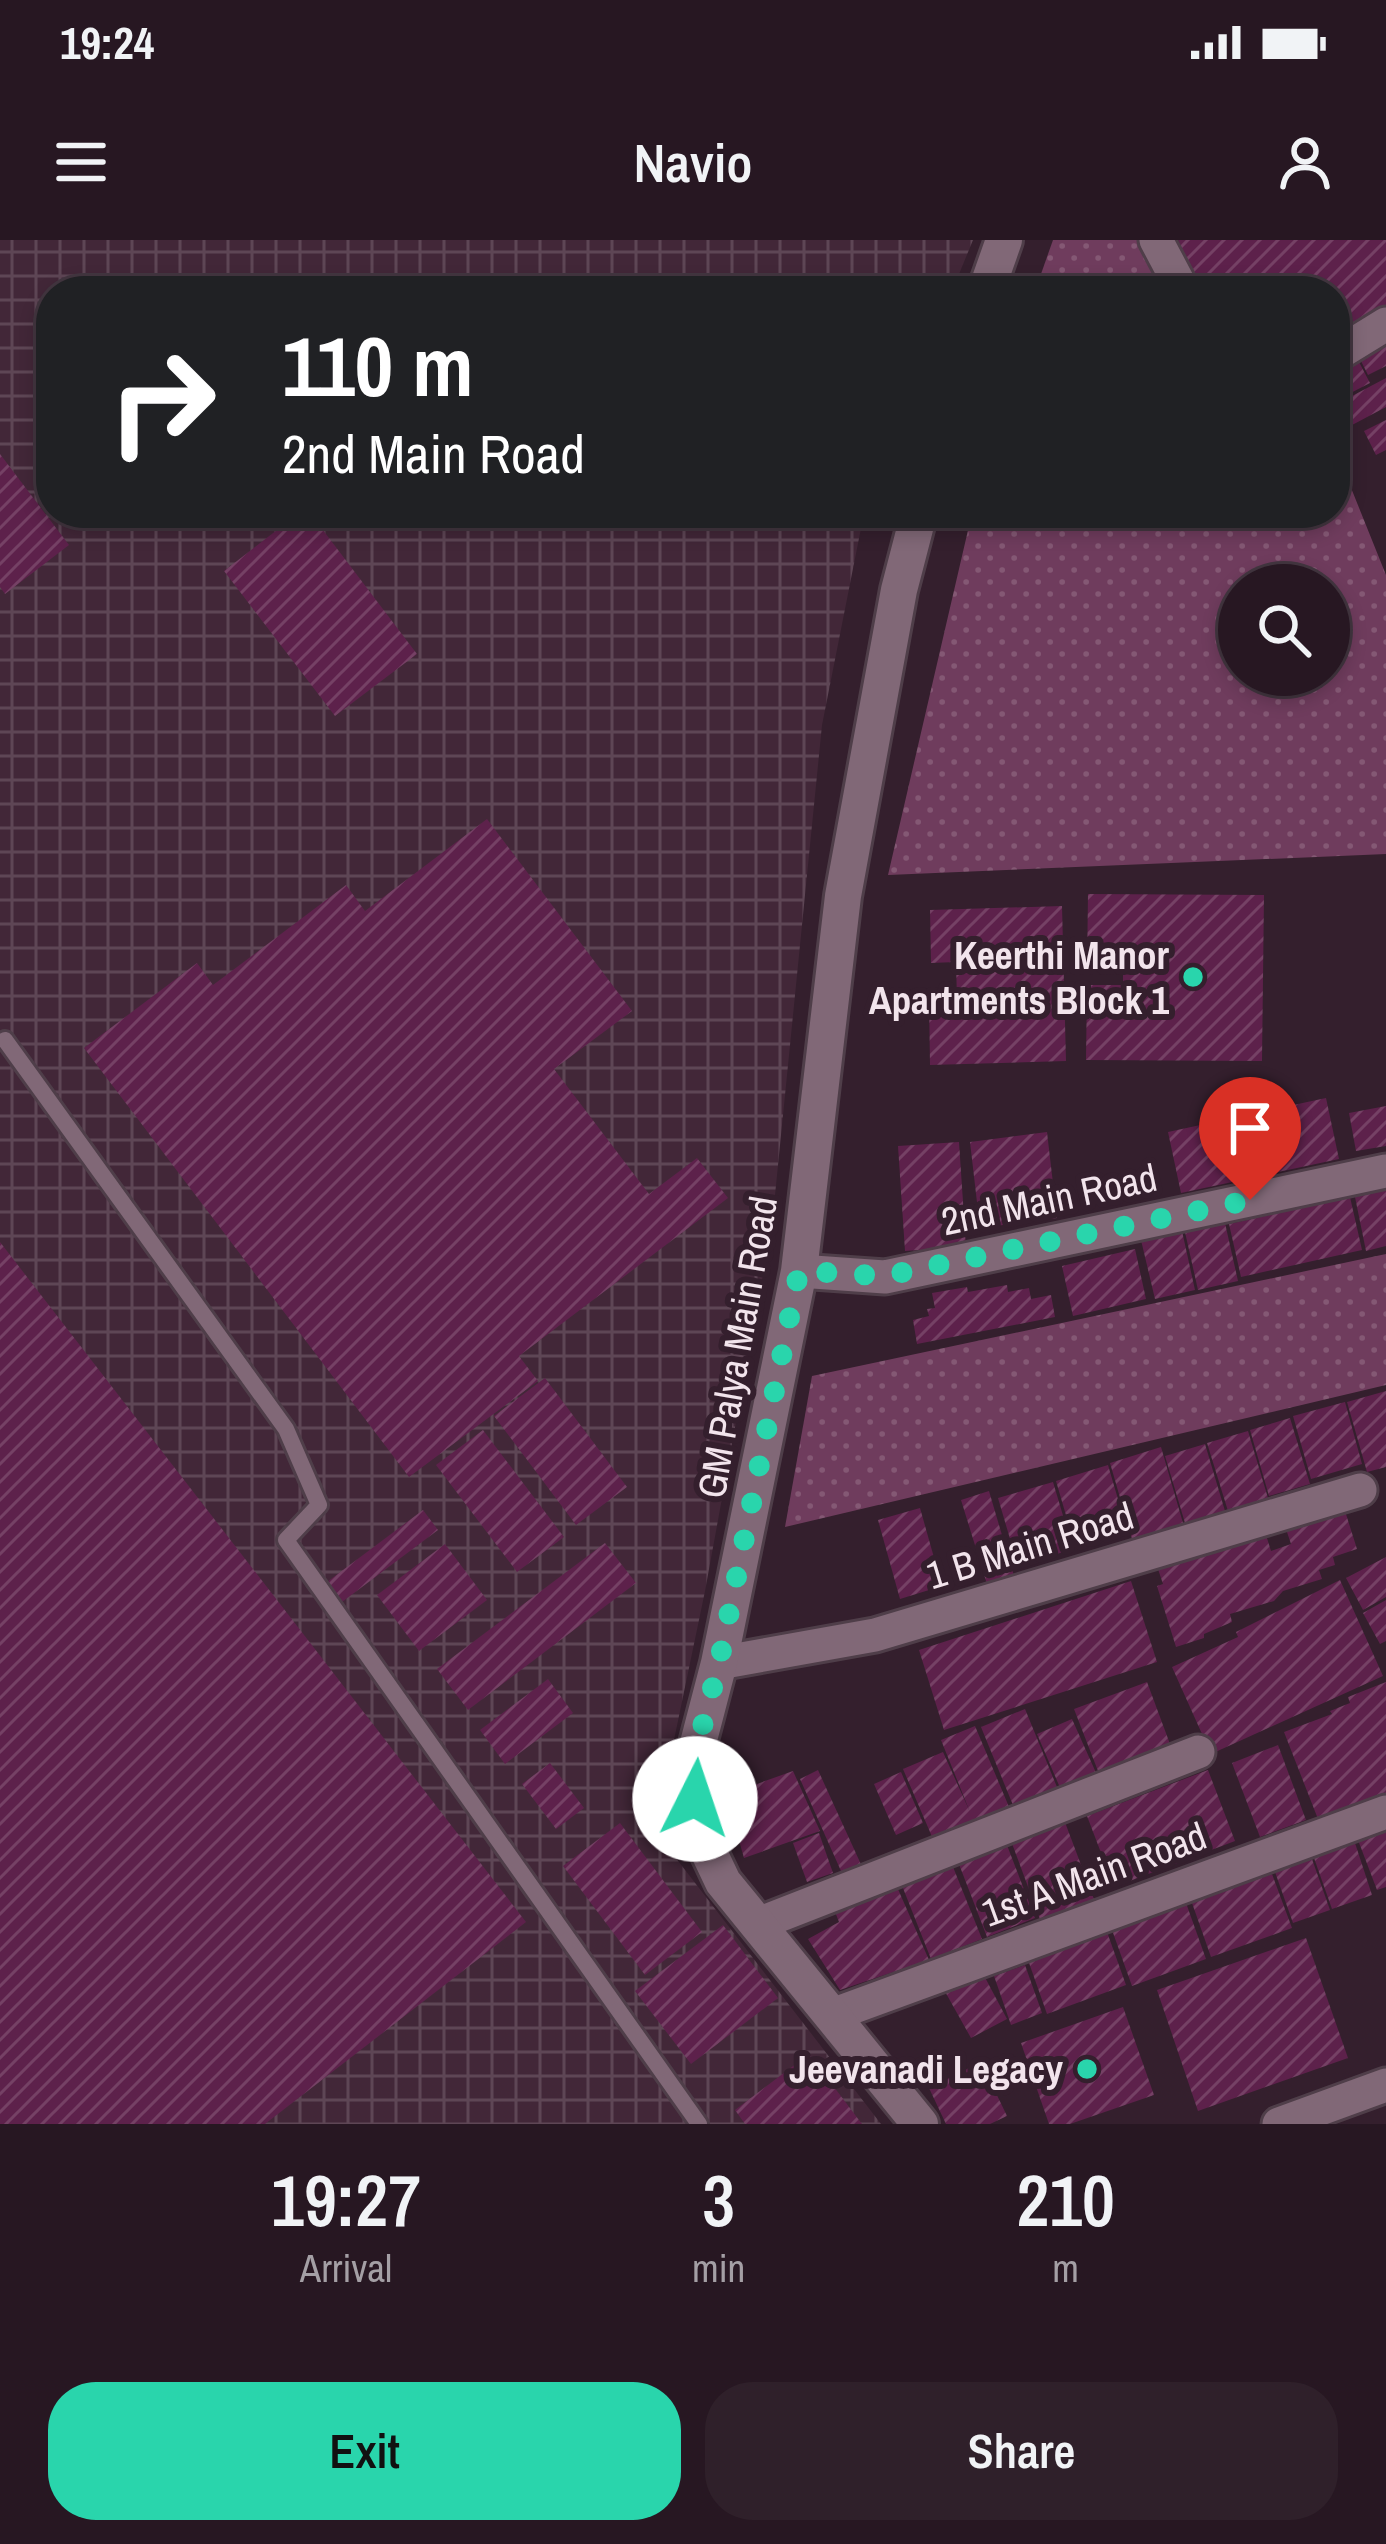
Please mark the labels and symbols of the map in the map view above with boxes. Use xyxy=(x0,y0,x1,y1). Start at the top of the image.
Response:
place label: Keerthi Manor Apartments Block 1 xyxy=(869,929,1170,1026)
marker: Keerthi Manor Apartments Block 1 xyxy=(1180,964,1206,990)
pin xyxy=(1199,1077,1301,1200)
street label: 2nd Main Road xyxy=(937,1151,1161,1247)
street label: GM Palya Main Road xyxy=(685,1192,789,1502)
street label: 1 B Main Road xyxy=(920,1489,1140,1601)
position arrow xyxy=(632,1736,758,1862)
street label: 1st A Main Road xyxy=(975,1809,1213,1939)
place label: Jeevanadi Legacy xyxy=(789,2043,1063,2095)
marker: Jeevanadi Legacy xyxy=(1074,2056,1100,2082)

